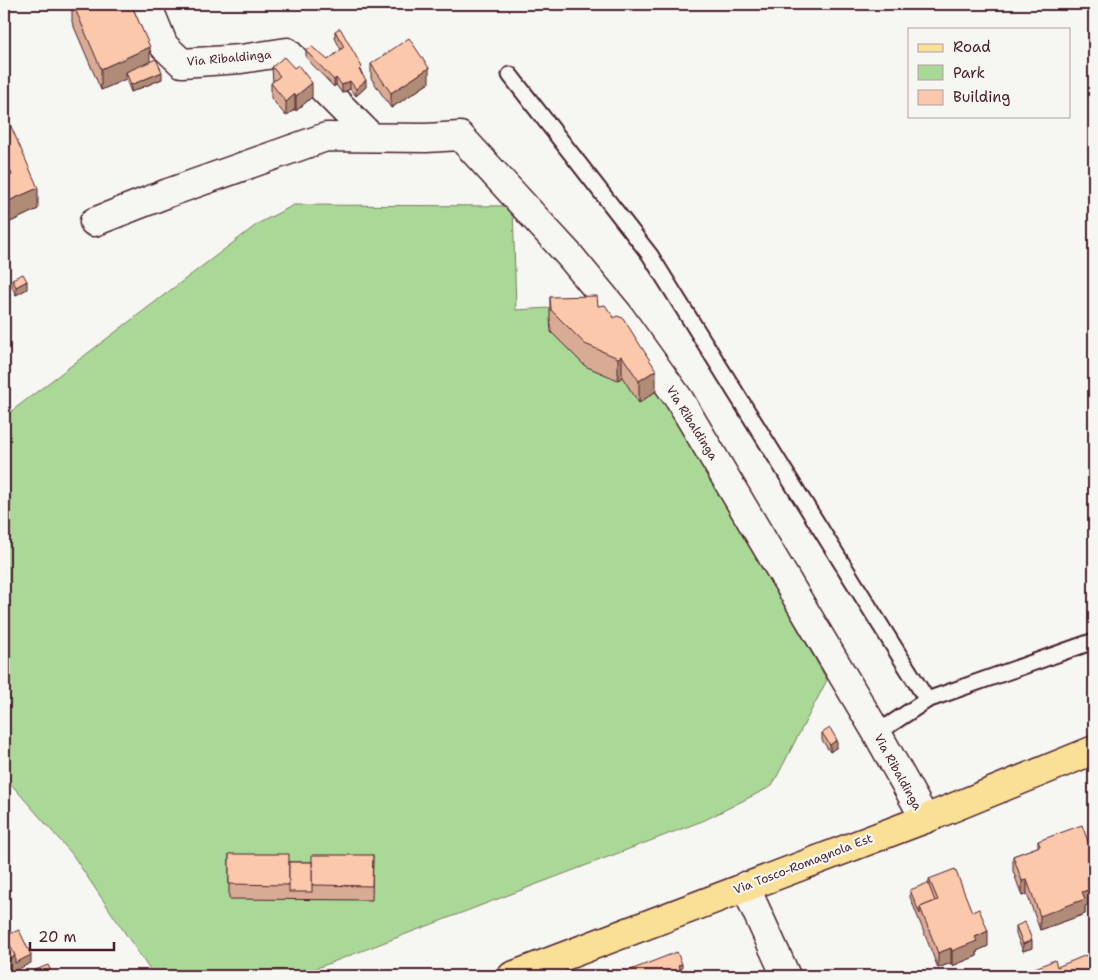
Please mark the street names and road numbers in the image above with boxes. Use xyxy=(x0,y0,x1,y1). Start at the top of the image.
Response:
street label: Via Ribaldinga xyxy=(186,46,273,70)
street label: Via Ribaldinga xyxy=(663,383,722,464)
street label: Via Ribaldinga xyxy=(870,731,926,814)
street label: Via Tosco-Romagnola Est xyxy=(731,830,875,898)

